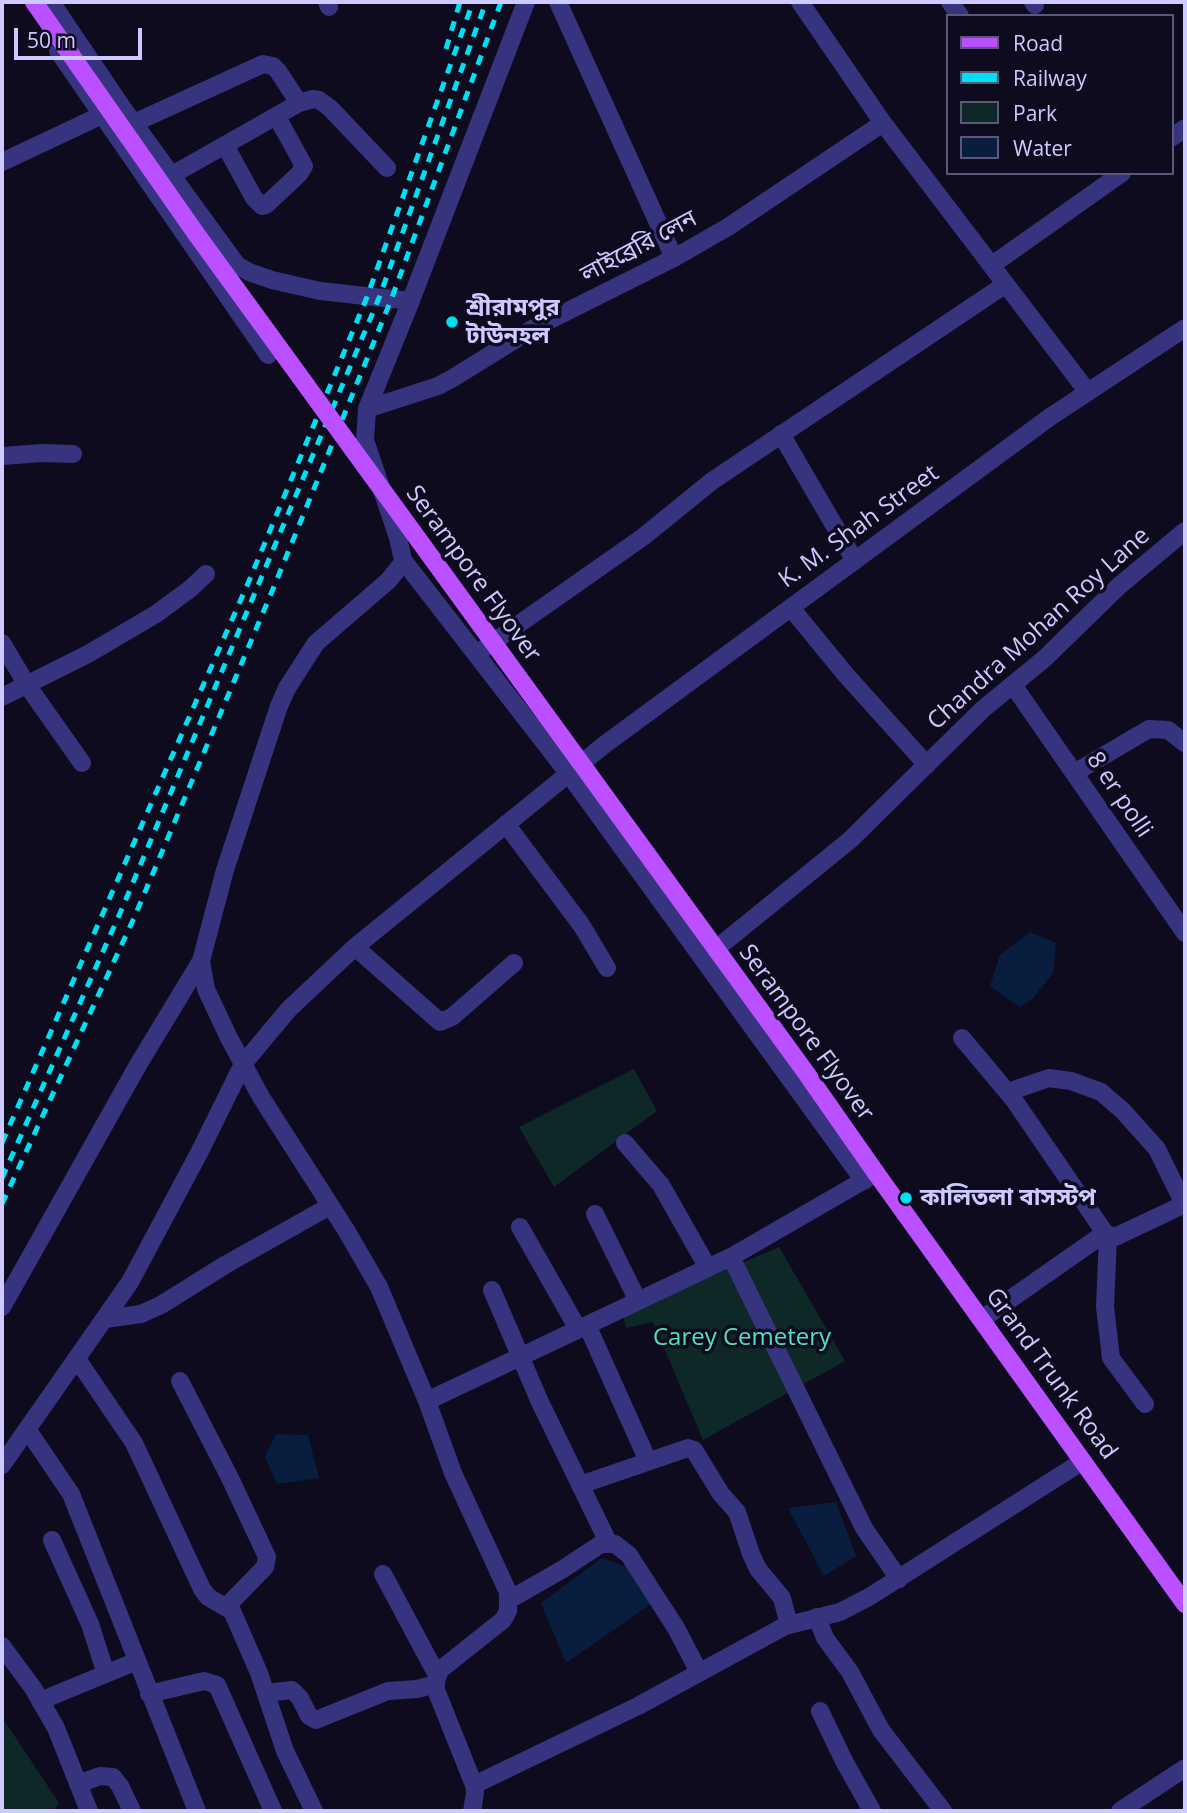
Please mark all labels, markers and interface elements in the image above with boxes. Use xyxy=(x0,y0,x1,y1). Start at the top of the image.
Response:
scale bar xyxy=(18,14,145,58)
legend xyxy=(946,14,1173,175)
text: 50 m xyxy=(27,26,76,54)
text: Road xyxy=(1013,29,1063,57)
text: Railway xyxy=(1013,64,1087,92)
text: Park xyxy=(1013,99,1057,127)
text: Water xyxy=(1013,134,1072,162)
street label: লাইব্রেরি লেন xyxy=(576,204,702,290)
place label: শ্রীরামপুর টাউনহল xyxy=(466,294,560,350)
marker: শ্রীরামপুর টাউনহল xyxy=(444,314,460,330)
street label: K. M. Shah Street xyxy=(773,459,945,595)
street label: Serampore Flyover xyxy=(399,480,547,668)
street label: Chandra Mohan Roy Lane xyxy=(922,522,1156,736)
street label: 8 er polli xyxy=(1080,747,1158,843)
street label: Serampore Flyover xyxy=(732,939,880,1127)
place label: কালিতলা বাসস্টপ xyxy=(920,1184,1096,1212)
marker: কালিতলা বাসস্টপ xyxy=(898,1190,914,1206)
street label: Grand Trunk Road xyxy=(979,1283,1123,1465)
park label: Carey Cemetery xyxy=(653,1324,831,1352)

